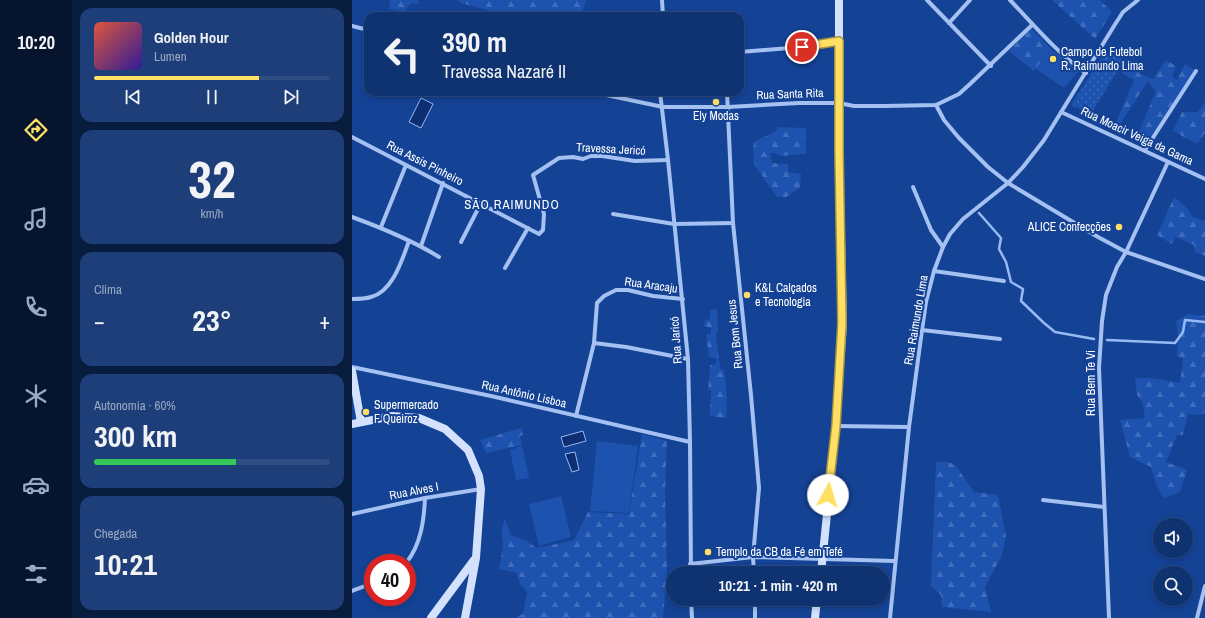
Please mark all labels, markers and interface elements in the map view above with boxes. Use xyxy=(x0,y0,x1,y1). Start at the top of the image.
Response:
text: 390 m xyxy=(442,23,507,61)
text: Golden Hour xyxy=(154,27,229,48)
icon: left xyxy=(376,28,428,80)
text: 10:20 xyxy=(17,30,55,55)
pin xyxy=(785,30,819,64)
icon: arrive xyxy=(791,36,813,58)
place label: Campo de Futebol R. Raimundo Lima xyxy=(1061,44,1144,74)
text: Lumen xyxy=(154,48,187,65)
marker: Campo de Futebol R. Raimundo Lima xyxy=(1048,54,1058,64)
text: Travessa Nazaré II xyxy=(442,59,566,84)
street label: Rua Santa Rita xyxy=(756,85,824,103)
icon: previous xyxy=(122,86,144,108)
icon: pause xyxy=(201,86,223,108)
icon: next xyxy=(280,86,302,108)
marker: Ely Modas xyxy=(711,97,721,107)
street label: Rua Moacir Veiga da Gama xyxy=(1078,103,1196,169)
place label: Ely Modas xyxy=(693,108,739,124)
icon: directions xyxy=(22,116,50,144)
street label: Rua Assis Pinheiro xyxy=(384,137,466,189)
street label: Travessa Jericó xyxy=(576,139,646,159)
text: 32 xyxy=(188,144,236,214)
district label: SÃO RAIMUNDO xyxy=(464,196,560,213)
icon: music xyxy=(22,205,50,233)
text: km/h xyxy=(200,205,224,222)
place label: ALICE Confecções xyxy=(1027,219,1111,235)
marker: ALICE Confecções xyxy=(1114,222,1124,232)
street label: Rua Aracaju xyxy=(623,273,679,297)
street label: Rua Raimundo Lima xyxy=(900,273,932,366)
place label: K&L Calçados e Tecnologia xyxy=(755,280,817,310)
text: Clima xyxy=(94,281,122,298)
marker: K&L Calçados e Tecnologia xyxy=(742,290,752,300)
icon: phone xyxy=(22,293,50,321)
street label: Rua Bom Jesus xyxy=(723,299,747,369)
text: 23° xyxy=(192,300,232,340)
text: − xyxy=(94,306,105,336)
text: + xyxy=(319,306,330,336)
street label: Rua Jaricó xyxy=(666,316,686,364)
street label: Rua Bem Te Vi xyxy=(1083,350,1099,416)
street label: Rua Antônio Lisboa xyxy=(480,376,568,412)
icon: climate xyxy=(22,382,50,410)
text: Autonomia · 60% xyxy=(94,397,176,414)
place label: Supermercado F Queiroz xyxy=(374,397,439,427)
marker: Supermercado F Queiroz xyxy=(361,407,371,417)
text: 300 km xyxy=(94,416,177,456)
icon: car xyxy=(22,471,50,499)
position arrow xyxy=(807,474,849,516)
street label: Rua Alves I xyxy=(388,478,440,504)
map controls xyxy=(1153,518,1193,606)
button: sound xyxy=(1153,518,1193,558)
text: Chegada xyxy=(94,525,137,542)
text: 10:21 xyxy=(94,544,157,584)
place label: Templo da CB da Fé em Tefé xyxy=(716,544,843,560)
marker: Templo da CB da Fé em Tefé xyxy=(703,547,713,557)
speed limit sign: 40 xyxy=(364,554,416,606)
icon: filters xyxy=(22,560,50,588)
button: search xyxy=(1153,566,1193,606)
text: 10:21 · 1 min · 420 m xyxy=(719,575,837,596)

